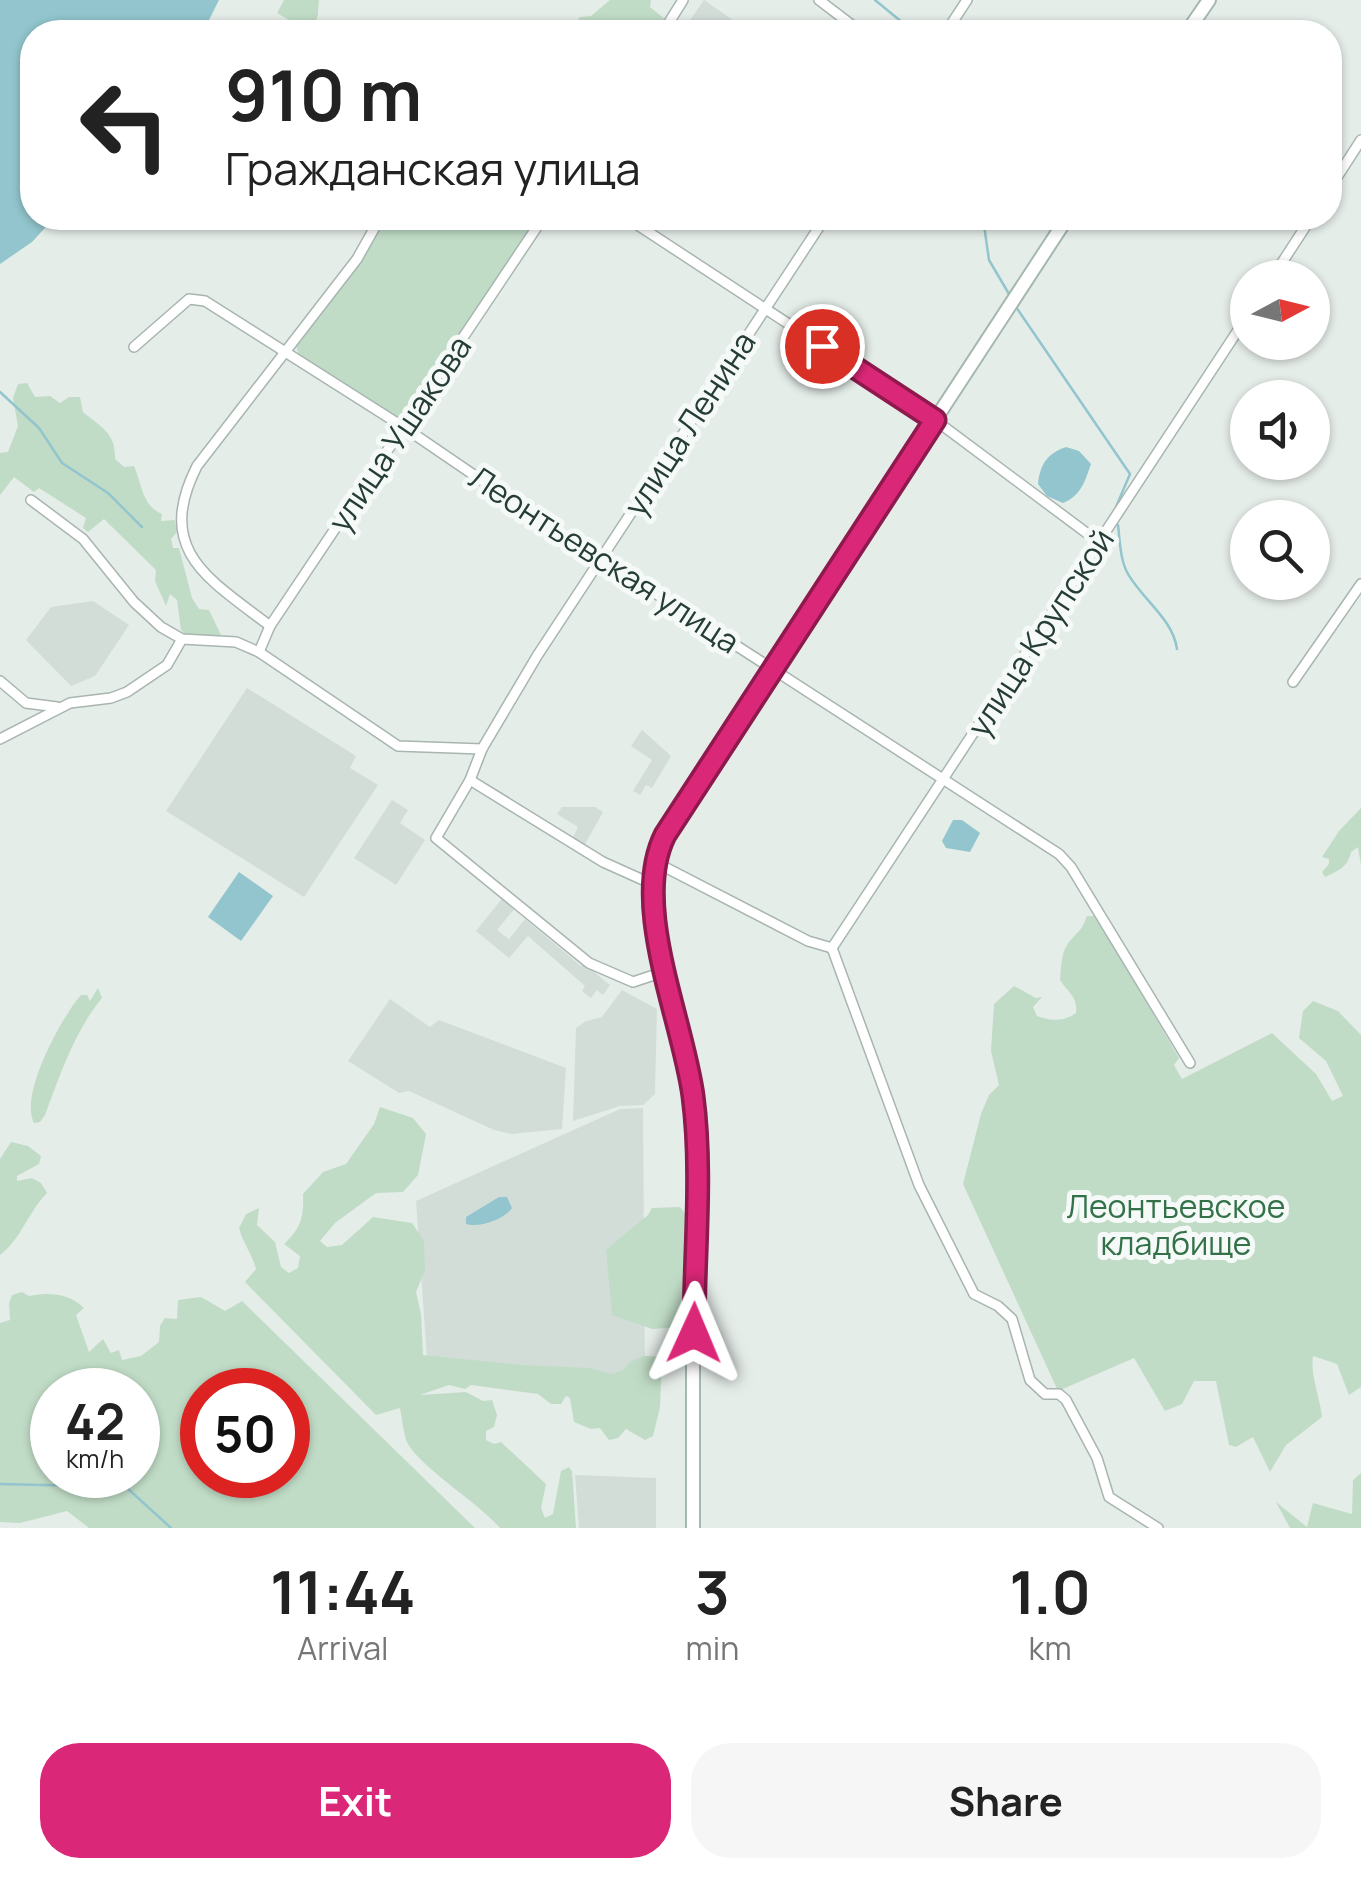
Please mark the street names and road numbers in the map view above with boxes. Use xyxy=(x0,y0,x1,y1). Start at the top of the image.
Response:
street label: улица Ленина xyxy=(613,323,765,524)
street label: улица Ушакова xyxy=(317,327,481,540)
street label: Леонтьевская улица xyxy=(461,455,748,663)
street label: улица Крупской xyxy=(956,520,1124,745)

